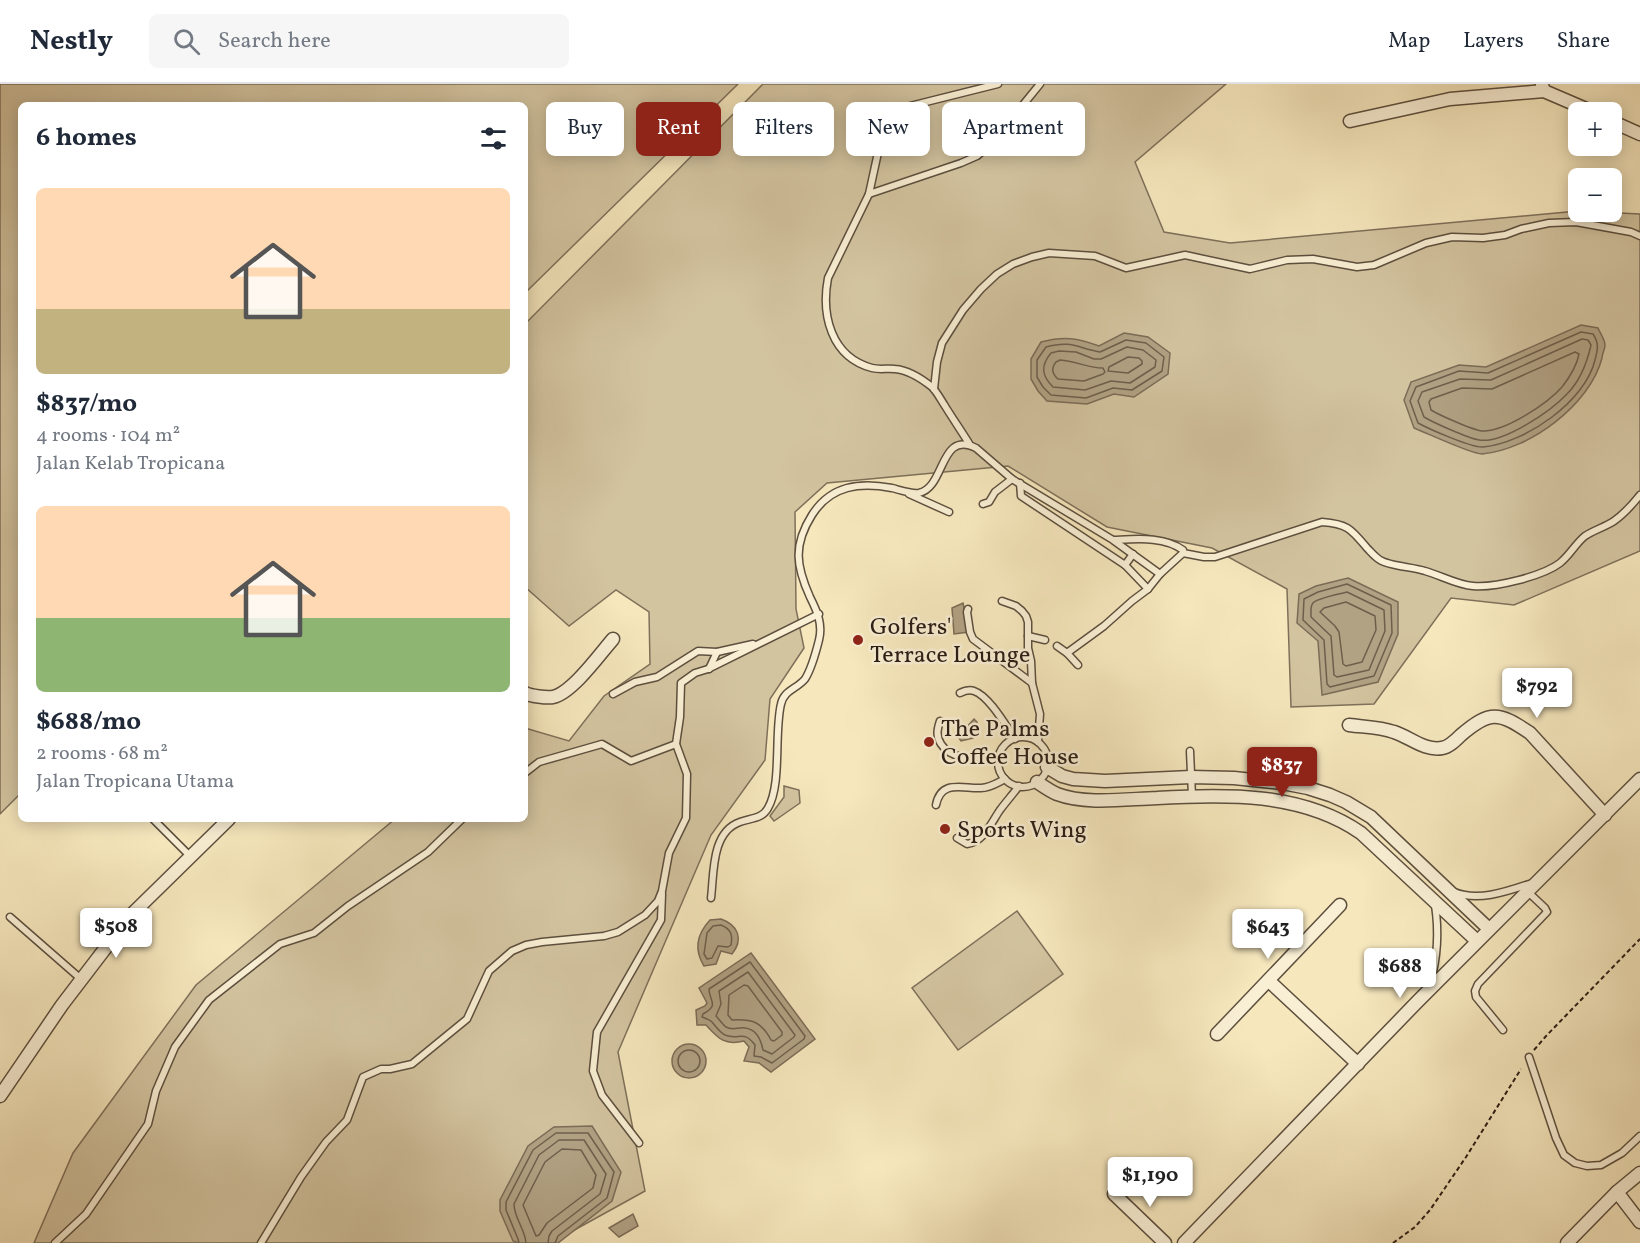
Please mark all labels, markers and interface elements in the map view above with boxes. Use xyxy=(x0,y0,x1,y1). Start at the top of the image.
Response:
search box xyxy=(149,14,569,68)
text: Nestly xyxy=(30,22,113,61)
icon: search xyxy=(170,25,203,58)
text: Search here xyxy=(218,26,331,57)
text: Map xyxy=(1388,27,1430,56)
text: Layers xyxy=(1463,27,1524,56)
text: Share xyxy=(1557,27,1610,56)
chip: Buy xyxy=(546,102,624,156)
chip: Rent xyxy=(636,102,721,156)
chip: Filters xyxy=(733,102,834,156)
chip: New xyxy=(846,102,930,156)
chip: Apartment xyxy=(942,102,1085,156)
map controls xyxy=(1568,102,1622,222)
button: + xyxy=(1568,102,1622,156)
text: 6 homes xyxy=(36,120,137,156)
icon: filters xyxy=(477,122,510,155)
button: − xyxy=(1568,168,1622,222)
icon: home xyxy=(219,227,327,335)
text: $837/mo xyxy=(36,386,137,422)
text: 4 rooms · 104 m² xyxy=(36,422,180,450)
text: Jalan Kelab Tropicana xyxy=(36,450,225,478)
icon: home xyxy=(219,545,327,653)
place label: Golfers' Terrace Lounge xyxy=(870,611,1030,673)
marker: Golfers' Terrace Lounge xyxy=(851,633,865,647)
pin: $792 xyxy=(1501,668,1573,719)
text: $792 xyxy=(1516,673,1558,701)
text: $688/mo xyxy=(36,704,141,740)
place label: The Palms Coffee House xyxy=(941,713,1079,775)
marker: The Palms Coffee House xyxy=(922,735,936,749)
text: 2 rooms · 68 m² xyxy=(36,740,168,768)
pin: $837 xyxy=(1246,747,1318,798)
text: $837 xyxy=(1261,752,1303,780)
text: Jalan Tropicana Utama xyxy=(36,768,234,796)
place label: Sports Wing xyxy=(957,814,1087,848)
marker: Sports Wing xyxy=(938,822,952,836)
pin: $508 xyxy=(80,908,152,959)
pin: $643 xyxy=(1232,909,1304,960)
text: $508 xyxy=(94,913,138,941)
text: $643 xyxy=(1246,914,1290,942)
pin: $688 xyxy=(1364,948,1436,999)
text: $688 xyxy=(1378,953,1422,981)
pin: $1,190 xyxy=(1101,1157,1199,1208)
text: $1,190 xyxy=(1122,1162,1178,1190)

